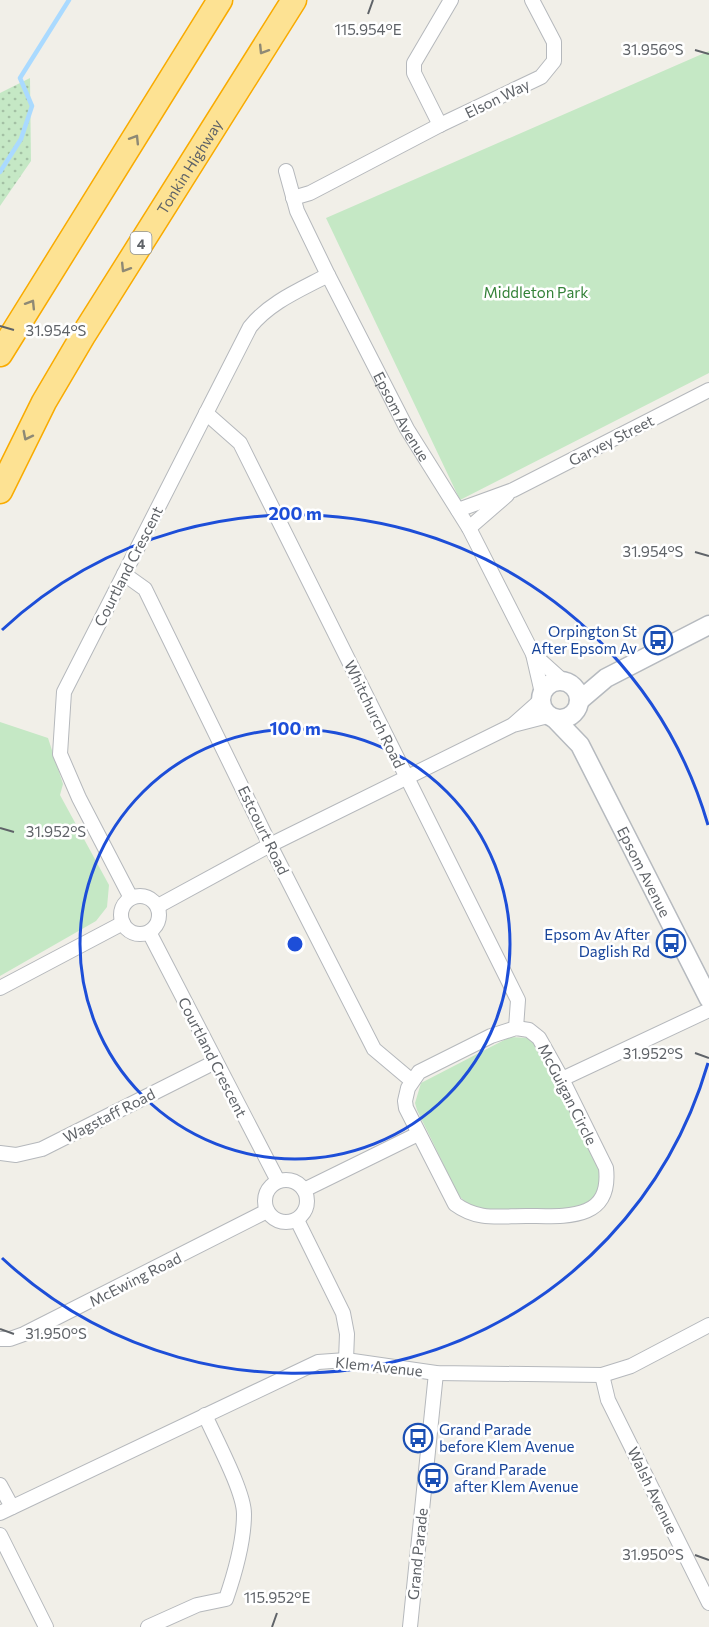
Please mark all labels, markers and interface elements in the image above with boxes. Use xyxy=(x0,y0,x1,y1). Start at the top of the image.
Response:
text: 115.954°E xyxy=(334,20,402,38)
text: 31.956°S xyxy=(623,40,684,58)
one-way arrow xyxy=(259,43,270,54)
street label: Elson Way xyxy=(462,74,533,121)
street label: Tonkin Highway xyxy=(153,116,226,217)
one-way arrow xyxy=(128,135,139,145)
road number: 4 xyxy=(130,232,152,254)
one-way arrow xyxy=(121,262,133,272)
park label: Middleton Park xyxy=(483,283,589,301)
one-way arrow xyxy=(24,300,35,311)
text: 31.954°S xyxy=(26,321,87,339)
street label: Epsom Avenue xyxy=(370,368,434,464)
street label: Garvey Street xyxy=(565,411,657,469)
one-way arrow xyxy=(23,430,34,441)
text: 200 m xyxy=(268,502,322,524)
street label: Courtland Crescent xyxy=(90,503,166,629)
text: 31.954°S xyxy=(623,542,684,560)
place label: Orpington St After Epsom Av xyxy=(531,622,637,657)
bus stop icon: Orpington St After Epsom Av xyxy=(642,624,674,656)
street label: Whitchurch Road xyxy=(341,657,409,771)
text: 100 m xyxy=(269,717,321,739)
street label: Estcourt Road xyxy=(235,783,293,877)
text: 31.952°S xyxy=(26,822,86,840)
street label: Epsom Avenue xyxy=(614,823,675,920)
place label: Epsom Av After Daglish Rd xyxy=(544,925,650,960)
bus stop icon: Epsom Av After Daglish Rd xyxy=(655,927,687,959)
centre of rings xyxy=(285,934,305,954)
street label: Courtland Crescent xyxy=(175,994,251,1120)
street label: McGuigan Circle xyxy=(535,1040,601,1148)
text: 31.952°S xyxy=(623,1044,683,1062)
street label: Wagstaff Road xyxy=(60,1084,158,1146)
street label: McEwing Road xyxy=(86,1248,184,1310)
text: 31.950°S xyxy=(25,1324,87,1342)
street label: Klem Avenue xyxy=(334,1352,424,1380)
place label: Grand Parade before Klem Avenue xyxy=(439,1420,575,1455)
bus stop icon: Grand Parade before Klem Avenue xyxy=(402,1422,434,1454)
street label: Walsh Avenue xyxy=(624,1444,682,1536)
place label: Grand Parade after Klem Avenue xyxy=(454,1460,578,1495)
bus stop icon: Grand Parade after Klem Avenue xyxy=(417,1462,449,1494)
street label: Grand Parade xyxy=(403,1507,431,1601)
text: 31.950°S xyxy=(622,1545,684,1563)
text: 115.952°E xyxy=(244,1588,310,1606)

